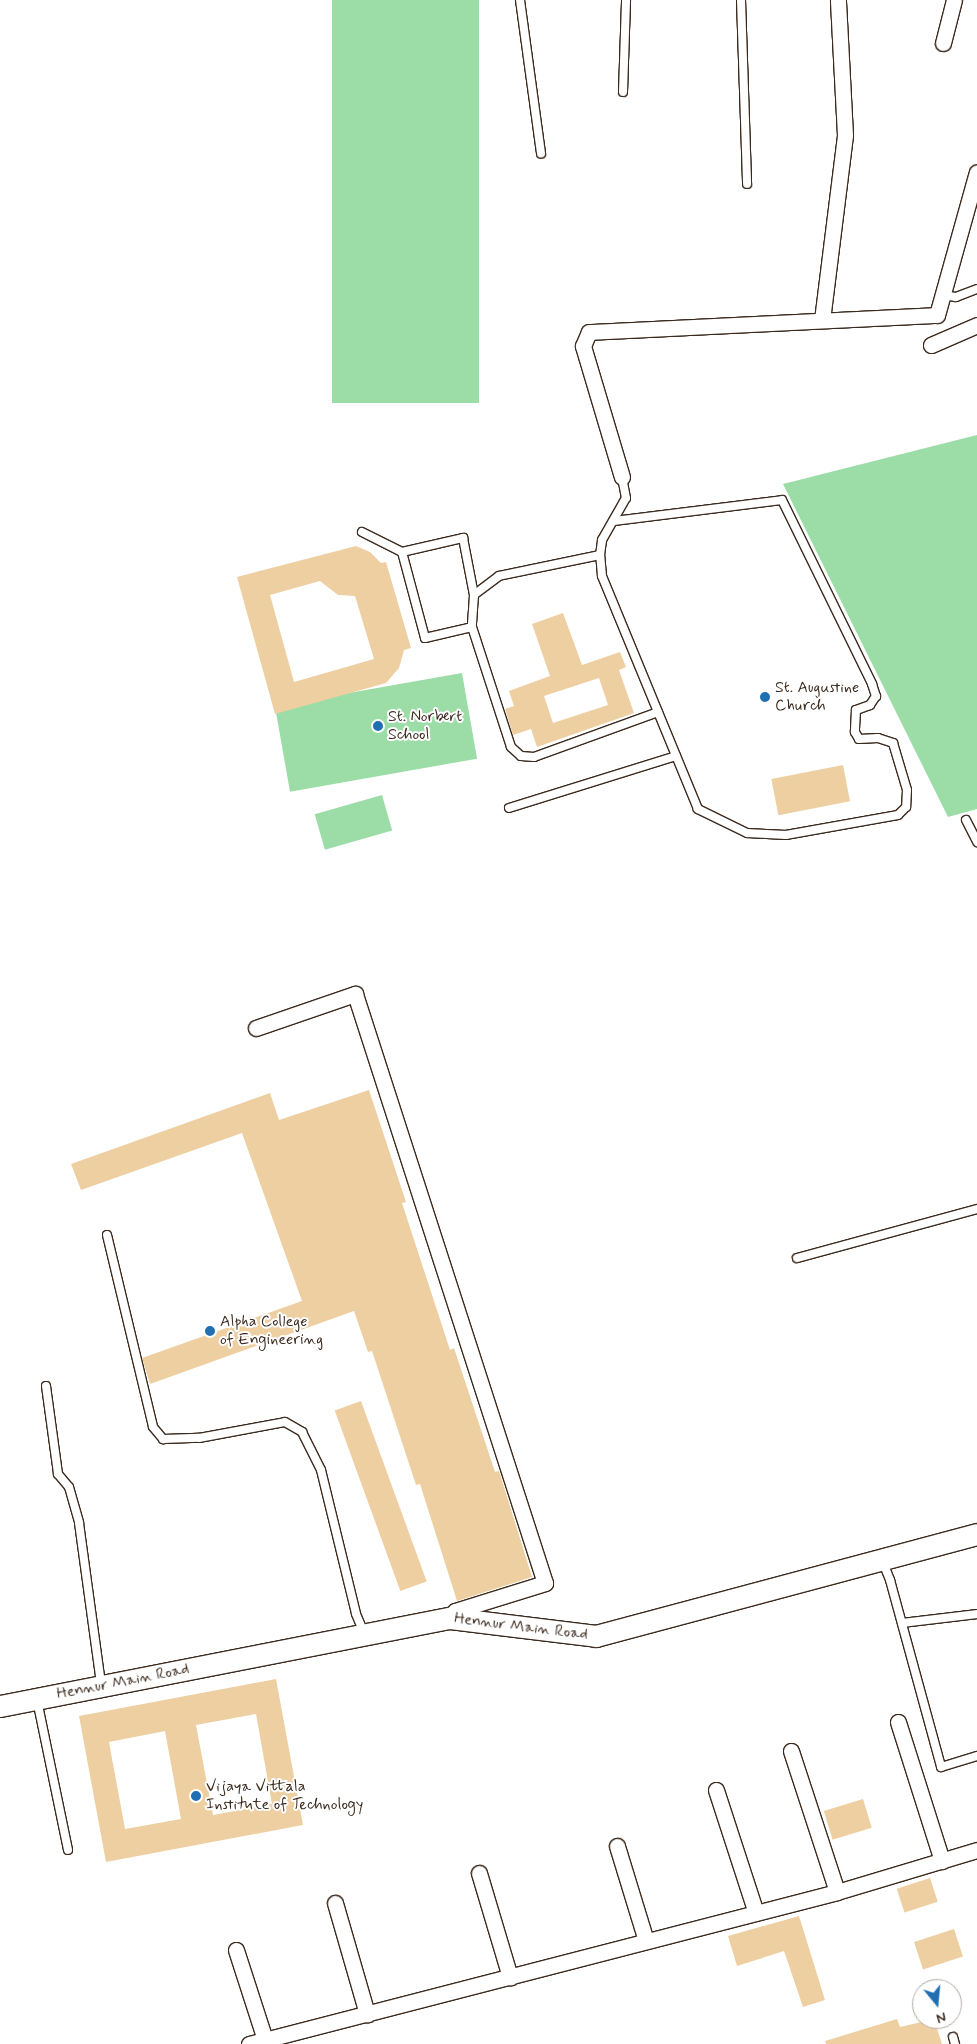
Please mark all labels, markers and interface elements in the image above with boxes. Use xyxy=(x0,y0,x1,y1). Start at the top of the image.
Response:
place label: St. Augustine Church xyxy=(775,678,859,716)
marker: St. Augustine Church xyxy=(759,691,771,703)
place label: St. Norbert School xyxy=(388,707,462,745)
marker: St. Norbert School xyxy=(372,720,384,732)
place label: Alpha College of Engineering xyxy=(220,1312,321,1350)
marker: Alpha College of Engineering xyxy=(204,1325,216,1337)
street label: Hennur Main Road xyxy=(457,1610,585,1644)
street label: Hennur Main Road xyxy=(59,1660,187,1704)
place label: Vijaya Vittala Institute of Technology xyxy=(206,1777,362,1815)
marker: Vijaya Vittala Institute of Technology xyxy=(190,1790,202,1802)
north arrow xyxy=(912,1979,962,2029)
text: N xyxy=(934,2007,948,2027)

